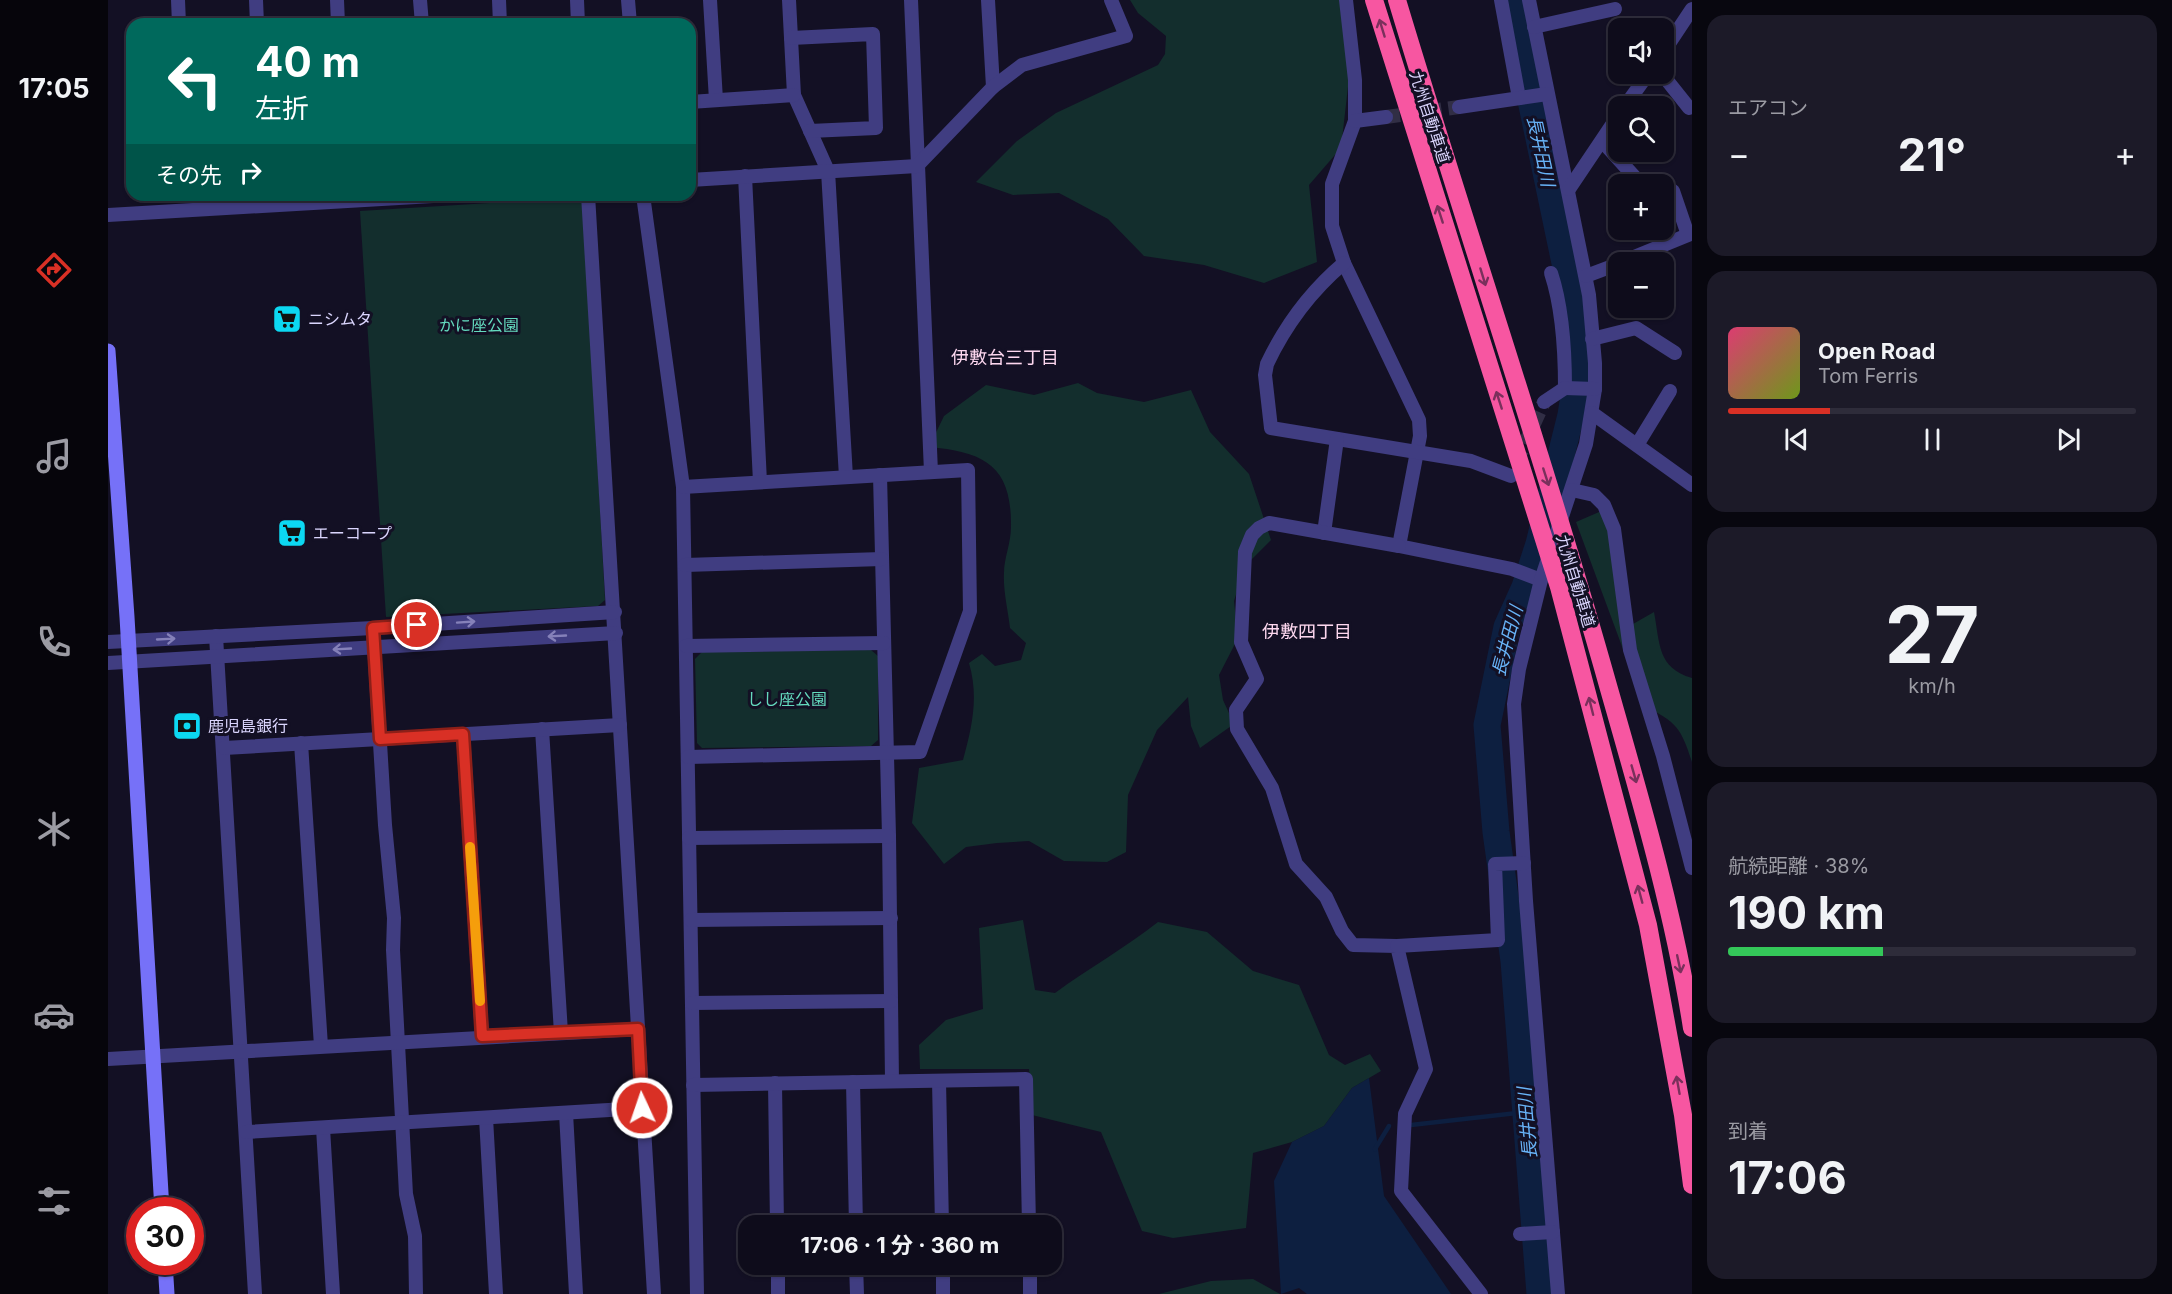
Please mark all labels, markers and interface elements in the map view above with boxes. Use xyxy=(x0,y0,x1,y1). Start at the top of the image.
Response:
map controls xyxy=(1608,18,1674,318)
button: sound xyxy=(1608,18,1674,84)
one-way arrow xyxy=(1376,19,1387,38)
text: 40 m xyxy=(255,36,360,87)
icon: left xyxy=(156,42,234,120)
street label: 九州自動車道 xyxy=(1406,68,1454,166)
text: 17:05 xyxy=(19,72,89,105)
text: 左折 xyxy=(255,92,309,125)
button: search xyxy=(1608,96,1674,162)
text: エアコン xyxy=(1728,96,1808,120)
water label: 長井田川 xyxy=(1523,114,1559,190)
text: 21° xyxy=(1898,127,1966,182)
text: − xyxy=(1728,134,1750,174)
text: + xyxy=(2114,134,2136,174)
icon: right xyxy=(234,156,267,189)
text: その先 xyxy=(156,162,222,188)
button: + xyxy=(1608,174,1674,240)
one-way arrow xyxy=(1434,205,1445,224)
icon: directions xyxy=(33,249,75,291)
button: − xyxy=(1608,252,1674,318)
one-way arrow xyxy=(1478,267,1489,286)
supermarket icon: ニシムタ xyxy=(271,303,303,335)
place label: ニシムタ xyxy=(308,309,372,329)
park label: かに座公園 xyxy=(439,315,519,335)
text: Open Road xyxy=(1818,338,1935,364)
district label: 伊敷台三丁目 xyxy=(951,347,1059,368)
text: Tom Ferris xyxy=(1818,364,1918,388)
one-way arrow xyxy=(1493,391,1504,410)
icon: previous xyxy=(1780,423,1813,456)
icon: pause xyxy=(1916,423,1949,456)
icon: next xyxy=(2052,423,2085,456)
icon: music xyxy=(33,435,75,477)
one-way arrow xyxy=(1541,467,1552,486)
supermarket icon: エーコープ xyxy=(276,517,308,549)
place label: エーコープ xyxy=(313,523,392,543)
street label: 九州自動車道 xyxy=(1552,532,1600,630)
text: 27 xyxy=(1885,587,1979,682)
pin xyxy=(391,599,442,650)
water label: 長井田川 xyxy=(1488,602,1527,678)
icon: arrive xyxy=(400,608,433,641)
one-way arrow xyxy=(455,616,475,627)
icon: phone xyxy=(33,621,75,663)
district label: 伊敷四丁目 xyxy=(1262,621,1352,642)
one-way arrow xyxy=(548,631,568,642)
one-way arrow xyxy=(156,633,176,644)
one-way arrow xyxy=(332,643,352,654)
text: km/h xyxy=(1908,674,1956,698)
park label: しし座公園 xyxy=(747,689,827,709)
one-way arrow xyxy=(1584,696,1596,715)
bank icon: 鹿児島銀行 xyxy=(171,710,203,742)
place label: 鹿児島銀行 xyxy=(208,716,288,736)
one-way arrow xyxy=(1628,764,1640,783)
icon: climate xyxy=(33,808,75,850)
text: 航続距離 · 38% xyxy=(1728,854,1869,878)
one-way arrow xyxy=(1634,885,1645,904)
text: 190 km xyxy=(1728,885,1885,940)
one-way arrow xyxy=(1674,954,1686,973)
icon: car xyxy=(33,994,75,1036)
position arrow xyxy=(610,1076,674,1140)
one-way arrow xyxy=(1672,1076,1683,1096)
water label: 長井田川 xyxy=(1513,1084,1541,1160)
text: 到着 xyxy=(1728,1119,1768,1143)
text: 17:06 xyxy=(1728,1150,1847,1205)
icon: filters xyxy=(33,1180,75,1222)
speed limit sign: 30 xyxy=(126,1197,204,1275)
text: 17:06 · 1 分 · 360 m xyxy=(801,1232,999,1258)

